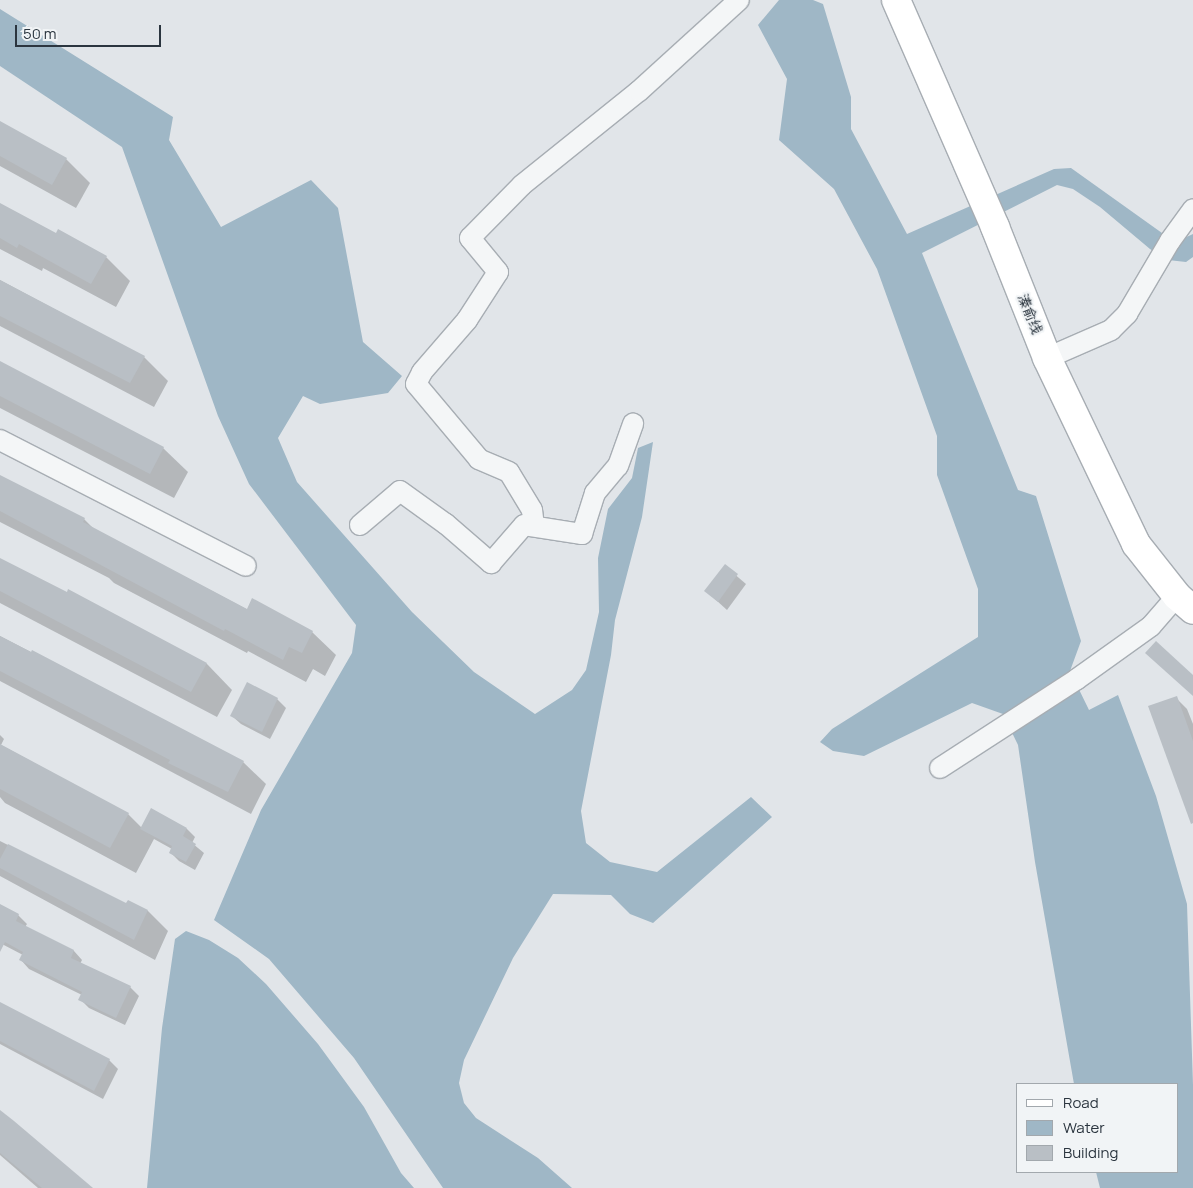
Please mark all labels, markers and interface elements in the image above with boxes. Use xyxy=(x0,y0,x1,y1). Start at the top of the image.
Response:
scale bar xyxy=(18,15,164,47)
text: 50 m xyxy=(23,23,57,44)
street label: 溱俞线 xyxy=(1014,291,1046,337)
legend xyxy=(1016,1083,1178,1173)
text: Road xyxy=(1063,1092,1099,1113)
text: Water xyxy=(1063,1117,1105,1138)
text: Building xyxy=(1063,1142,1118,1163)

